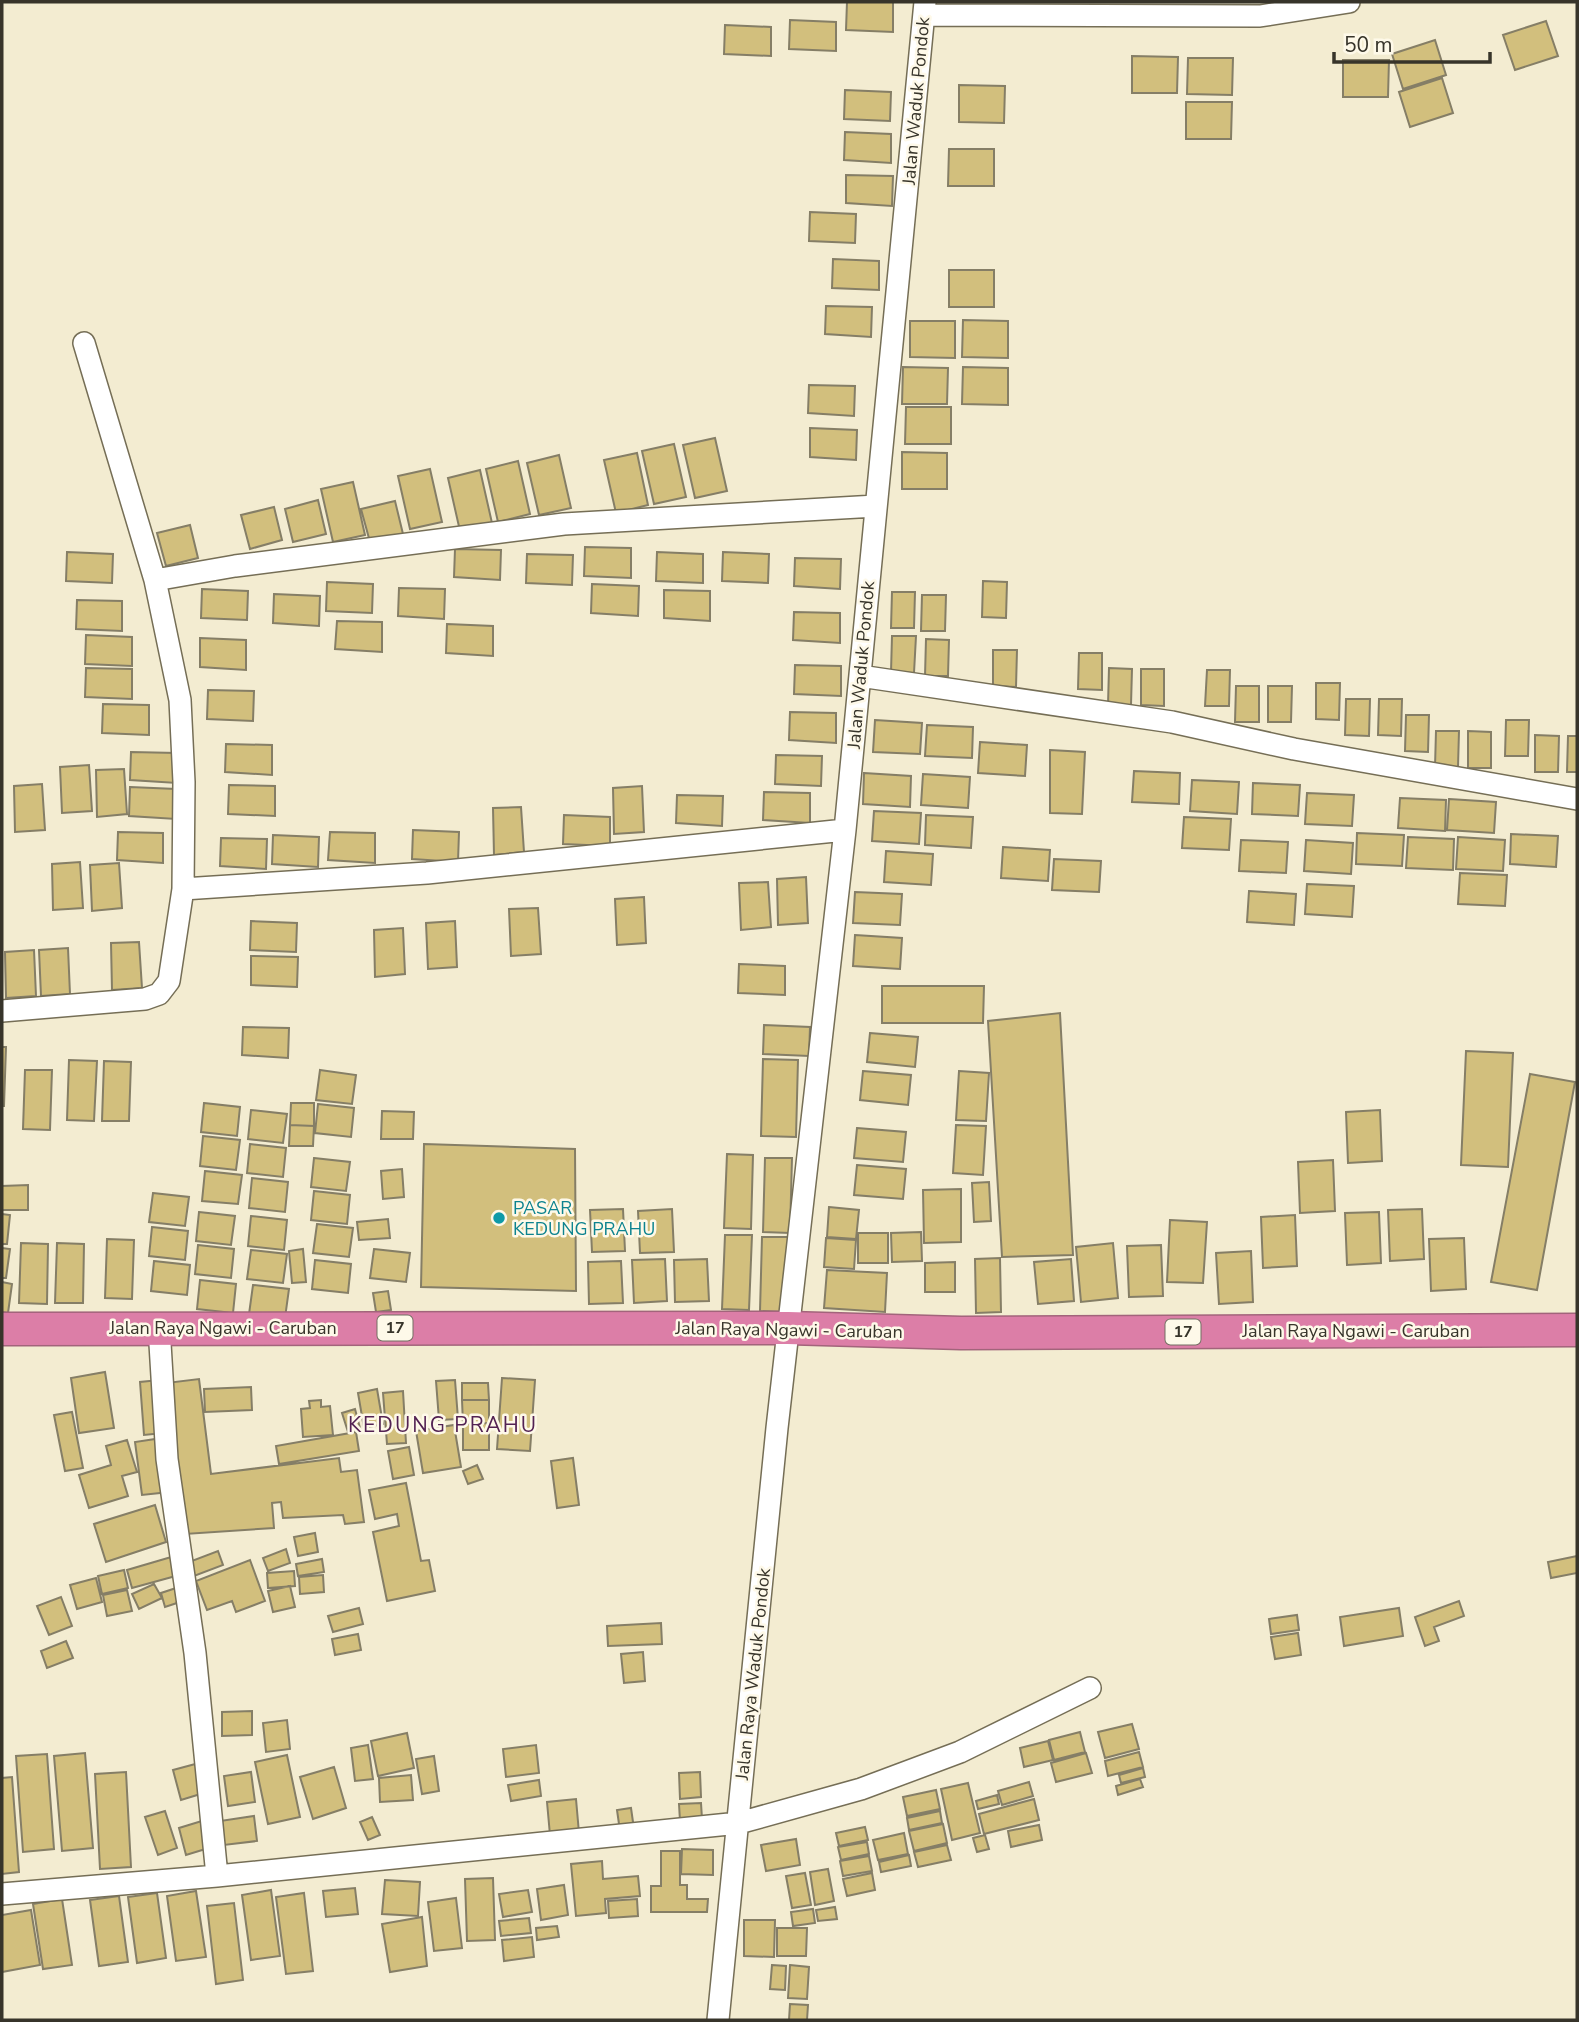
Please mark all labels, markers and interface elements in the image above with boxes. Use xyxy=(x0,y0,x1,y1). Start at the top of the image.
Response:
street label: Jalan Waduk Pondok xyxy=(897,15,935,187)
scale bar xyxy=(1334,21,1490,65)
text: 50 m xyxy=(1344,31,1393,59)
street label: Jalan Waduk Pondok xyxy=(842,579,880,751)
place label: PASAR KEDUNG PRAHU xyxy=(513,1196,655,1241)
marker: PASAR KEDUNG PRAHU xyxy=(491,1210,507,1226)
street label: Jalan Raya Ngawi - Caruban xyxy=(108,1316,337,1340)
road number: 17 xyxy=(378,1316,412,1340)
street label: Jalan Raya Ngawi - Caruban xyxy=(674,1316,903,1344)
street label: Jalan Raya Ngawi - Caruban xyxy=(1241,1319,1470,1343)
road number: 17 xyxy=(1166,1320,1200,1344)
district label: KEDUNG PRAHU xyxy=(348,1411,538,1439)
street label: Jalan Raya Waduk Pondok xyxy=(730,1566,776,1782)

